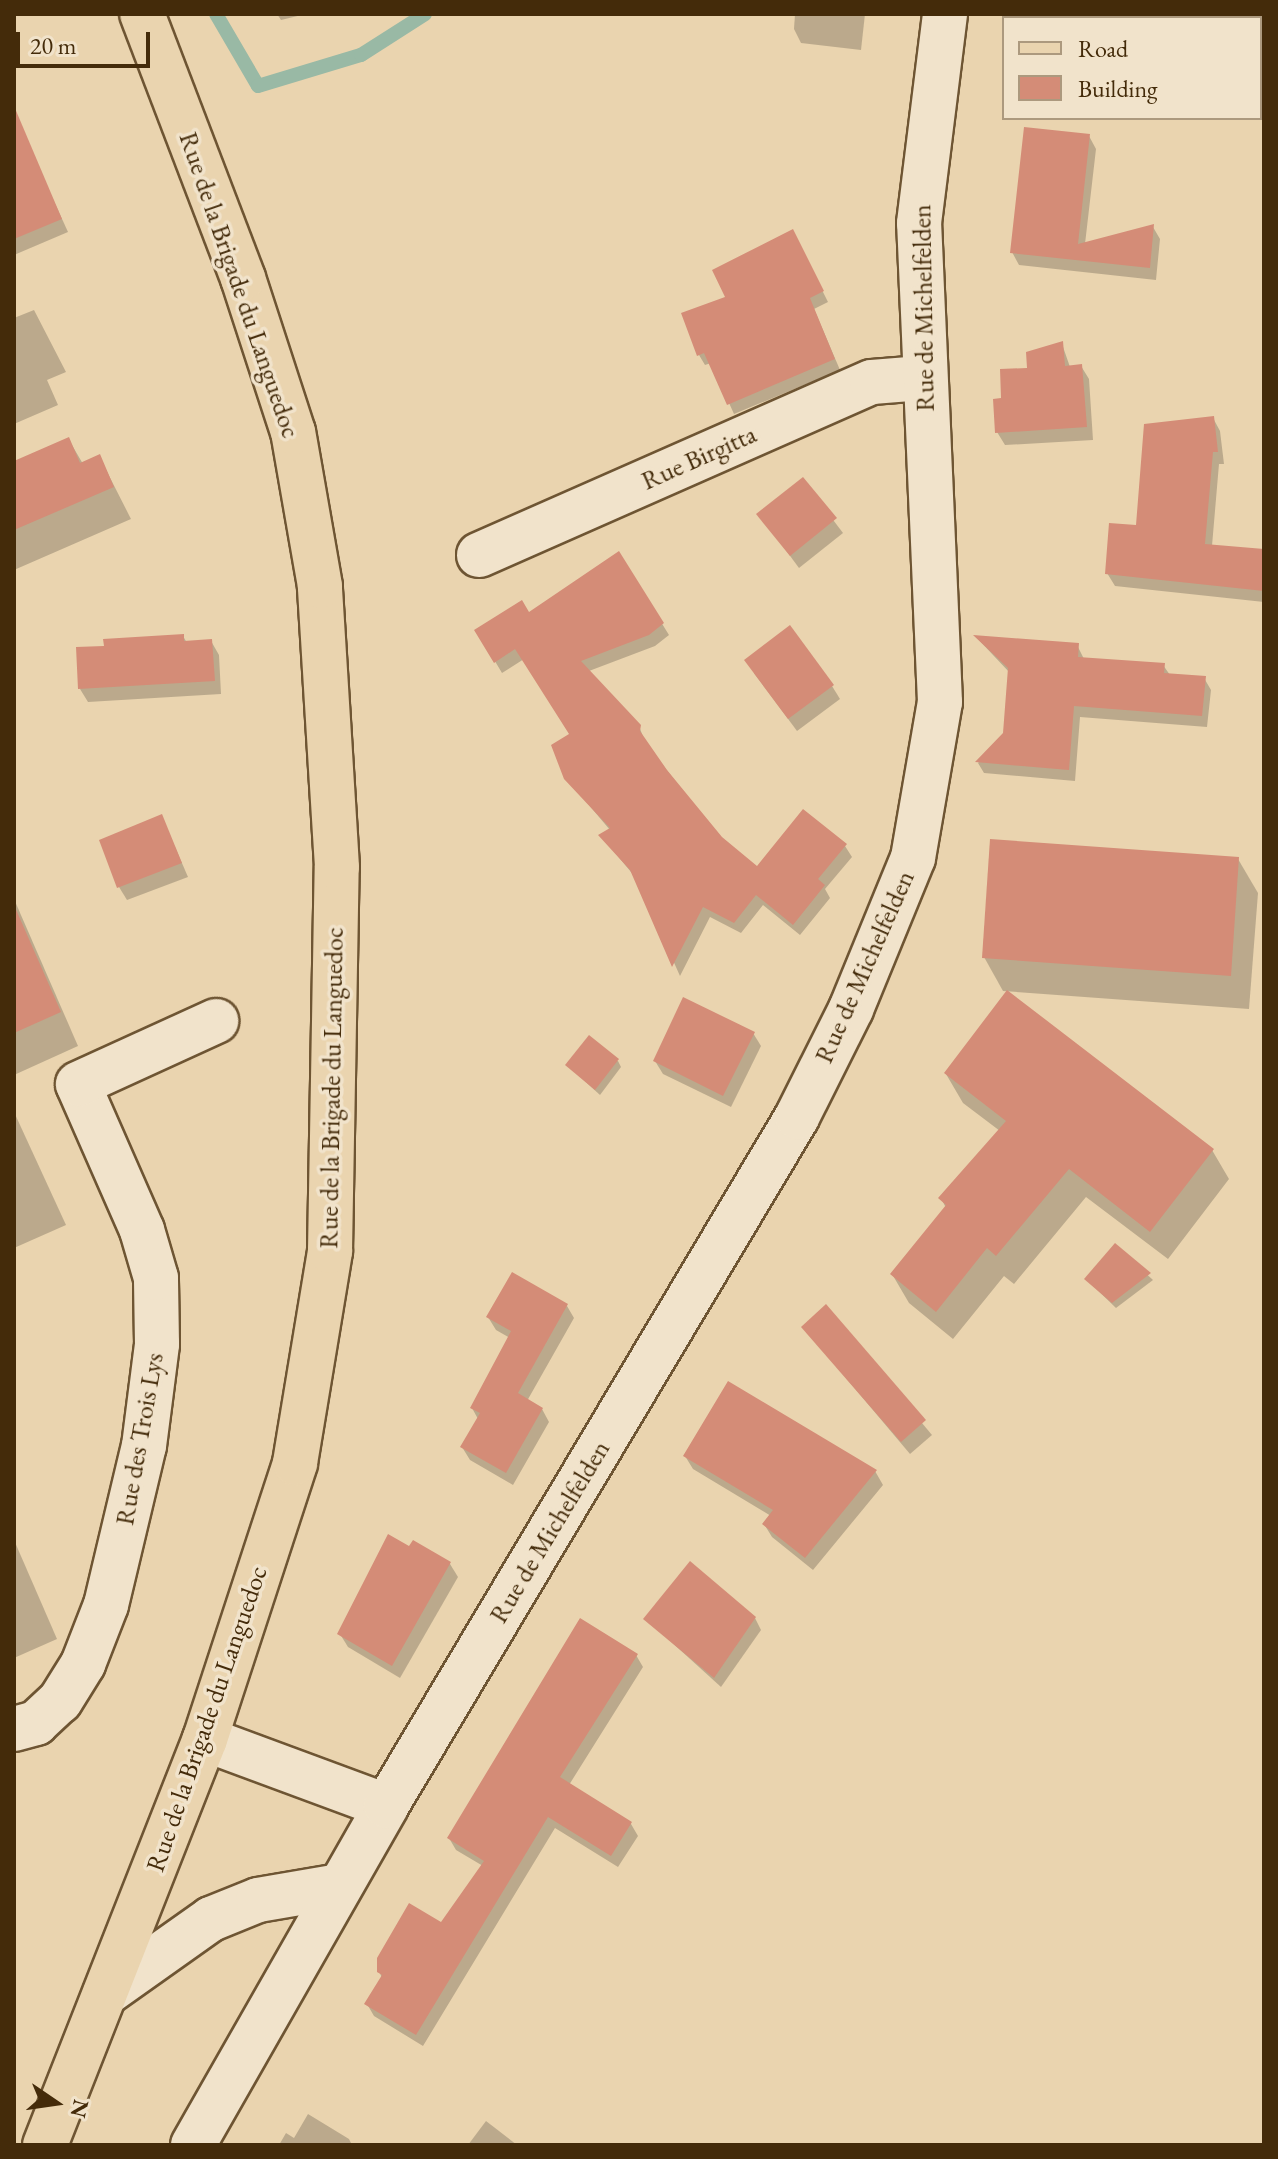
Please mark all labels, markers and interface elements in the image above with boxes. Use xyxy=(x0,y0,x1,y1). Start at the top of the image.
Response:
scale bar xyxy=(20,16,154,66)
legend xyxy=(1002,16,1262,120)
text: 20 m xyxy=(30,30,77,61)
text: Road xyxy=(1078,33,1128,64)
text: Building xyxy=(1078,73,1158,104)
street label: Rue de la Brigade du Languedoc xyxy=(172,128,306,442)
street label: Rue de Michelfelden xyxy=(907,204,941,412)
street label: Rue Birgitta xyxy=(637,419,761,497)
street label: Rue de Michelfelden xyxy=(809,866,921,1068)
street label: Rue de la Brigade du Languedoc xyxy=(314,927,350,1249)
street label: Rue des Trois Lys xyxy=(109,1350,171,1528)
street label: Rue de Michelfelden xyxy=(483,1435,617,1629)
street label: Rue de la Brigade du Languedoc xyxy=(140,1562,274,1876)
north arrow xyxy=(16,2063,96,2143)
text: N xyxy=(64,2097,96,2120)

